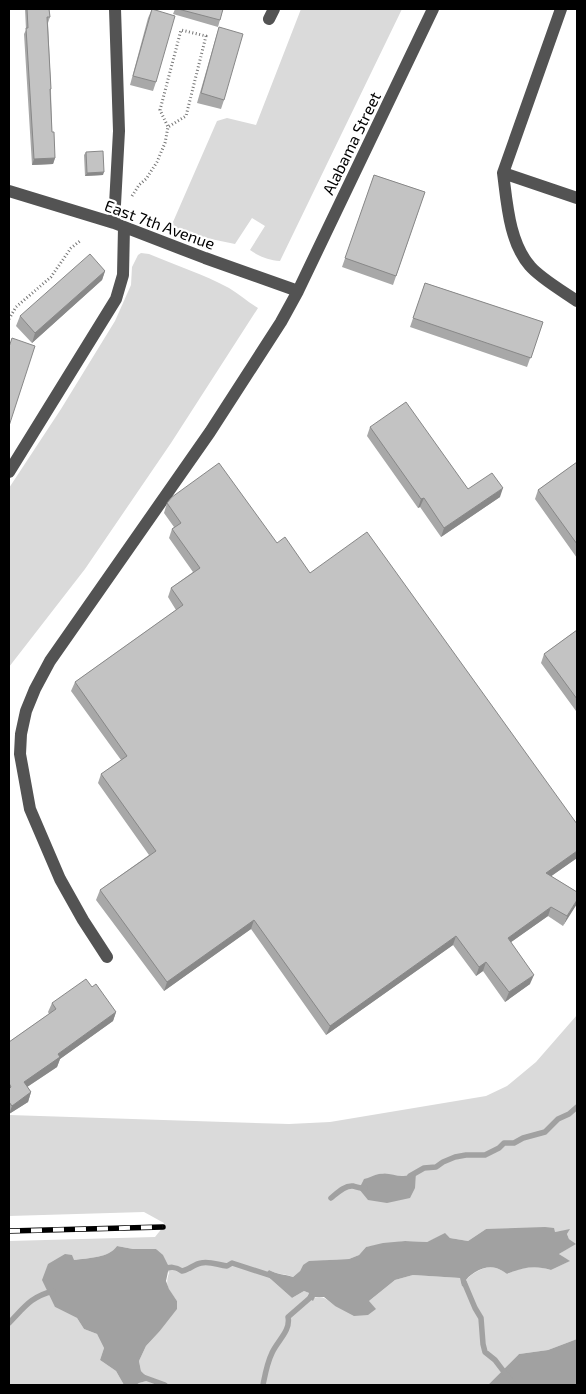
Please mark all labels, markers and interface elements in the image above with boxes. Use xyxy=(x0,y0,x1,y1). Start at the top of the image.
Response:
street label: Alabama Street xyxy=(318,88,384,198)
street label: East 7th Avenue xyxy=(102,195,218,253)

